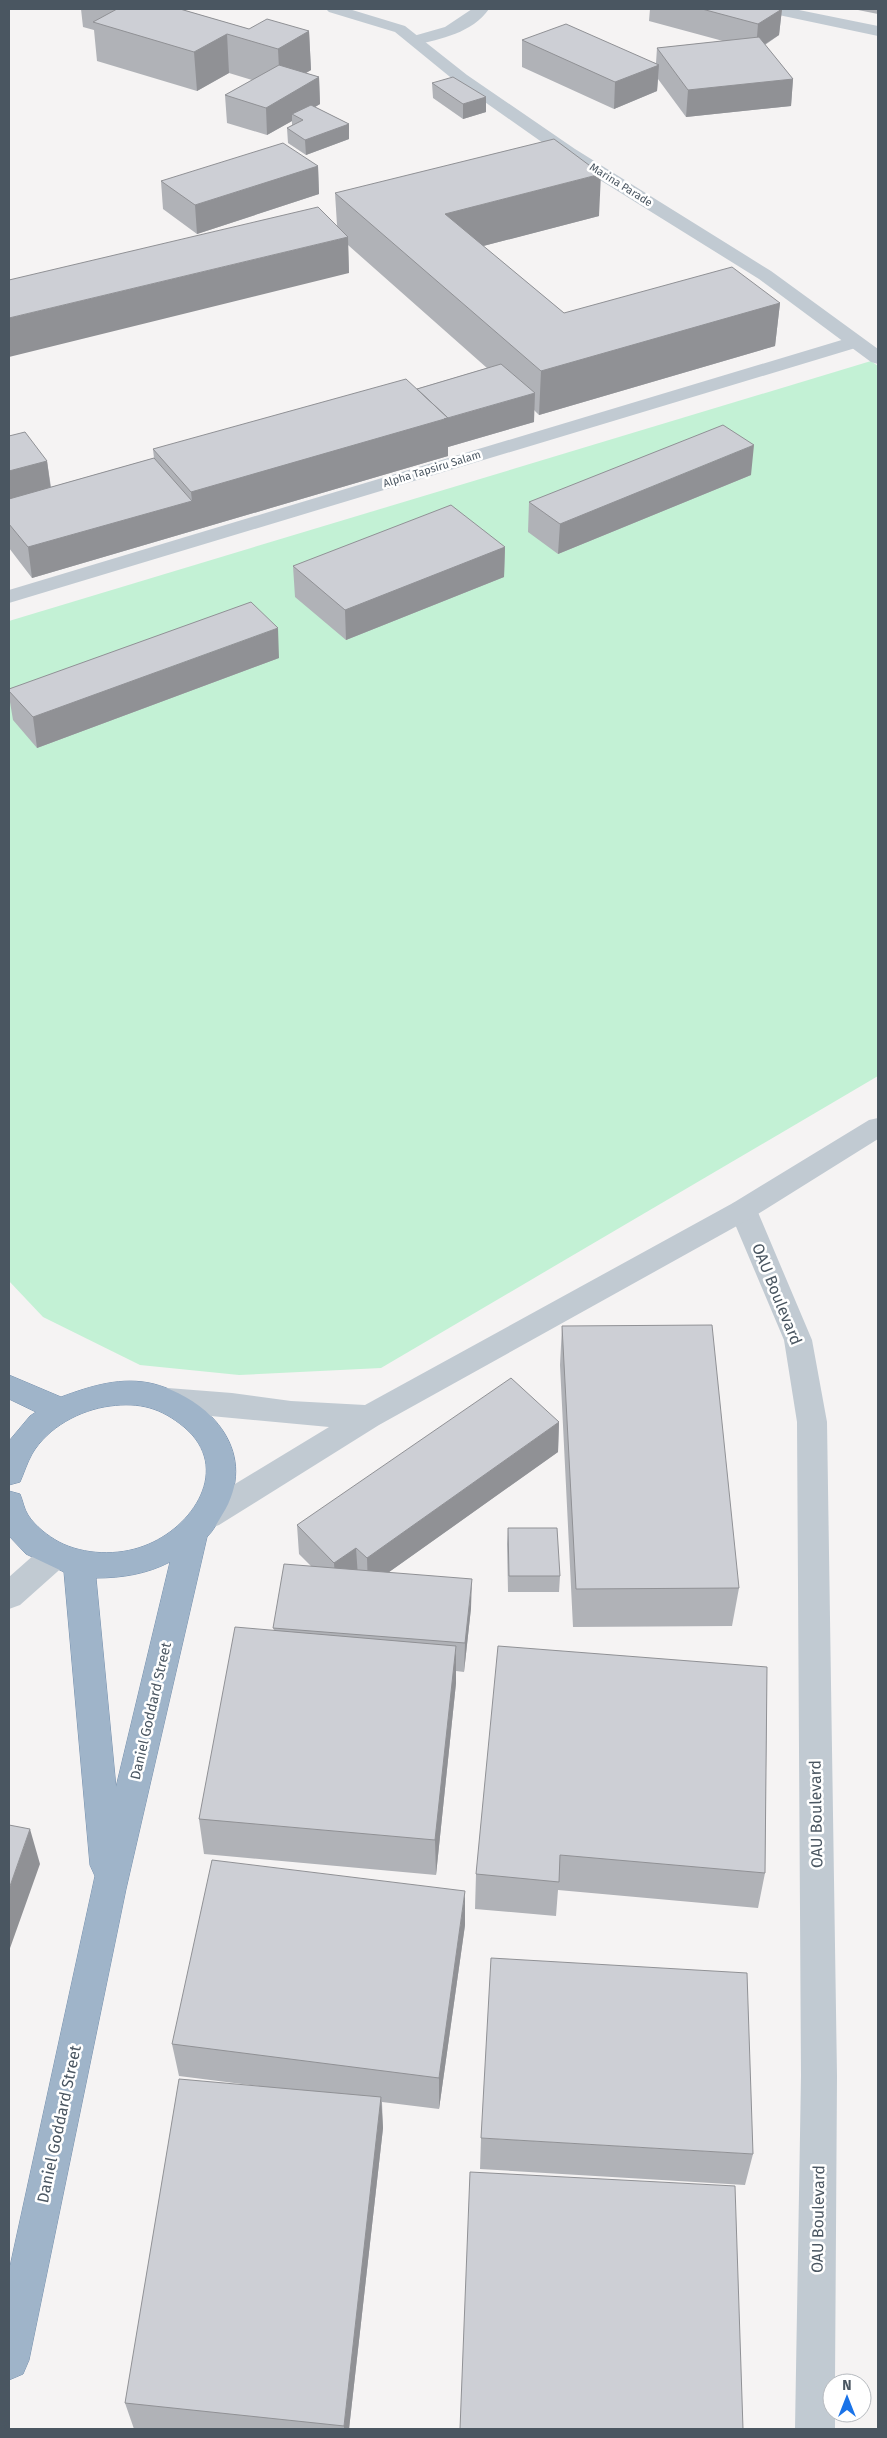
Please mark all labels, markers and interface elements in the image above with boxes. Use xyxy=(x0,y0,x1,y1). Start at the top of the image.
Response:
street label: Marina Parade xyxy=(587,161,655,209)
street label: Alpha Tapsiru Salam xyxy=(382,448,482,490)
street label: OAU Boulevard xyxy=(748,1240,806,1348)
street label: Daniel Goddard Street xyxy=(127,1640,175,1781)
street label: OAU Boulevard xyxy=(806,1760,826,1868)
street label: Daniel Goddard Street xyxy=(33,2043,85,2205)
street label: OAU Boulevard xyxy=(808,2165,828,2273)
north arrow xyxy=(822,2373,872,2423)
text: N xyxy=(842,2377,852,2394)

